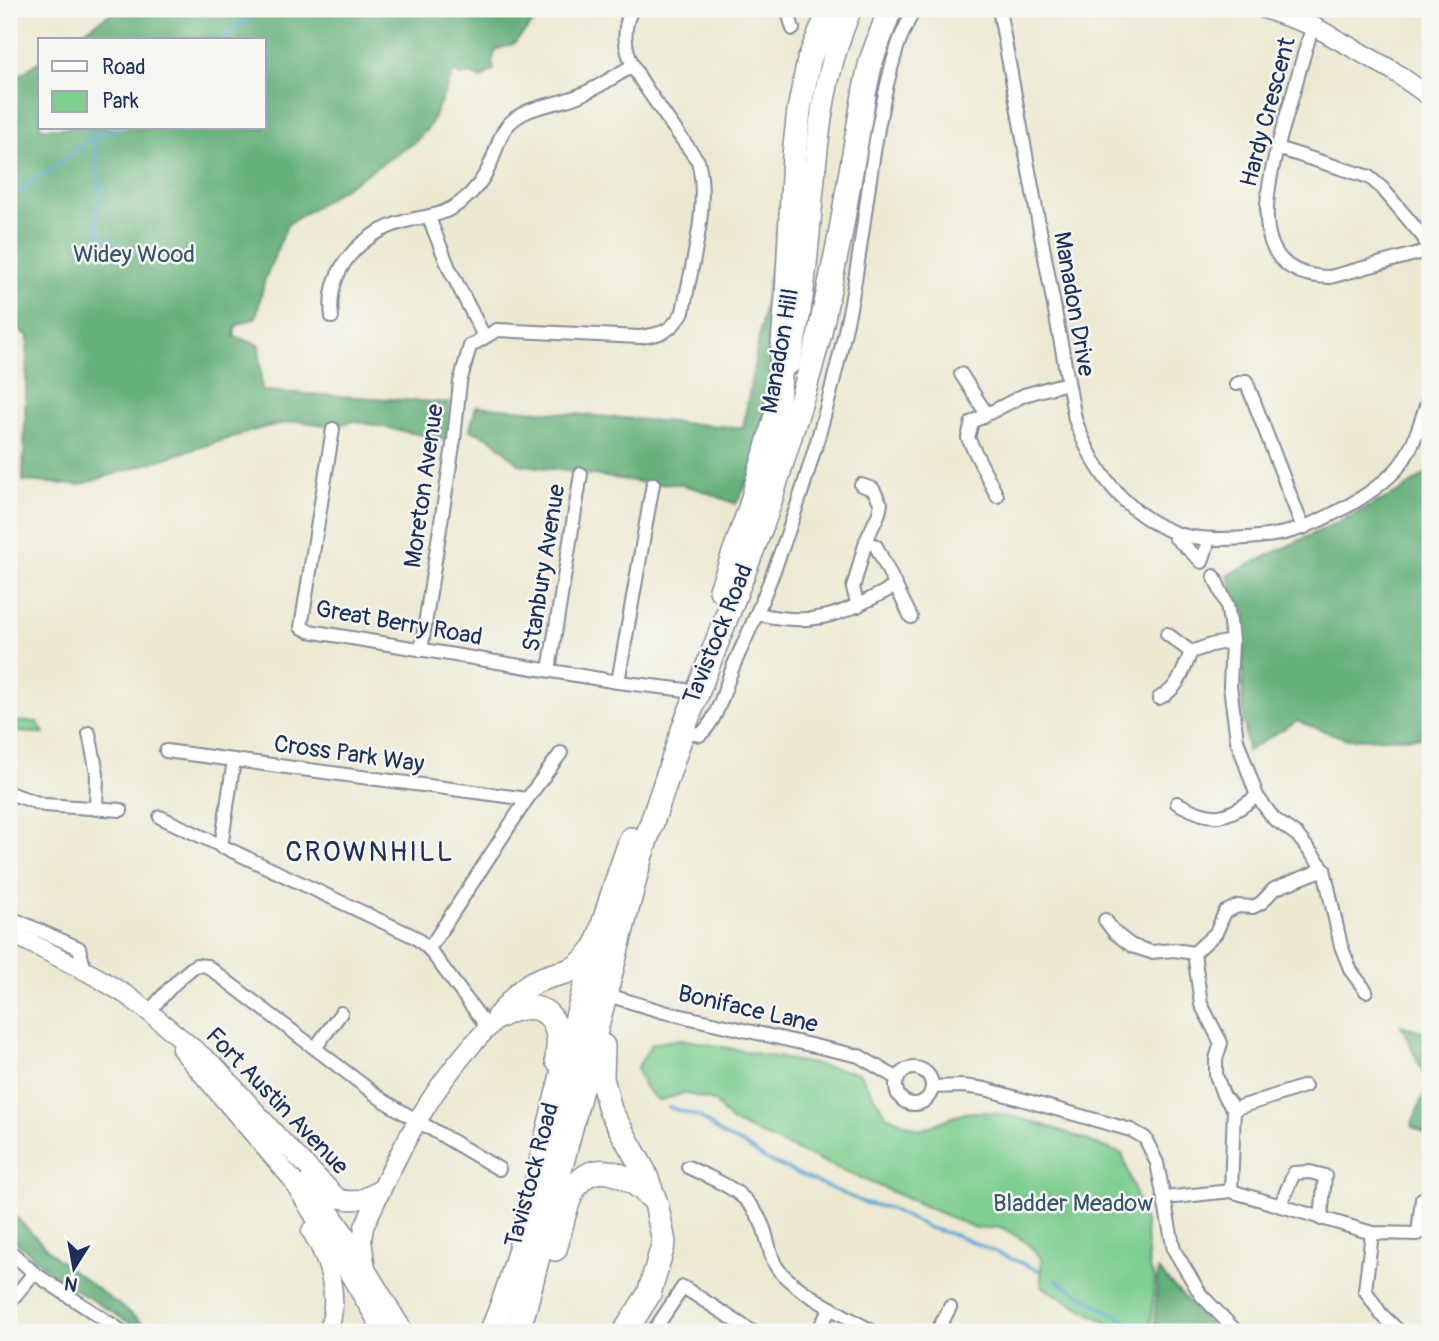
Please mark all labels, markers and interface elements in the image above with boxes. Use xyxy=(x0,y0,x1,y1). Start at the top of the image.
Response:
street label: Hardy Crescent xyxy=(1234,34,1302,190)
legend xyxy=(38,38,266,130)
text: Road xyxy=(102,54,146,81)
text: Park xyxy=(102,88,139,115)
street label: Manadon Drive xyxy=(1047,229,1101,379)
park label: Widey Wood xyxy=(73,240,195,269)
street label: Manadon Hill xyxy=(755,286,805,416)
street label: Moreton Avenue xyxy=(398,402,450,570)
street label: Stanbury Avenue xyxy=(516,482,572,654)
street label: Tavistock Road xyxy=(677,560,759,708)
street label: Great Berry Road xyxy=(313,594,485,652)
street label: Cross Park Way xyxy=(272,729,426,779)
district label: CROWNHILL xyxy=(285,835,455,870)
street label: Boniface Lane xyxy=(675,979,821,1039)
street label: Fort Austin Avenue xyxy=(199,1021,355,1181)
street label: Tavistock Road xyxy=(499,1100,565,1250)
park label: Bladder Meadow xyxy=(993,1189,1153,1218)
north arrow xyxy=(38,1232,108,1302)
text: N xyxy=(62,1271,80,1297)

